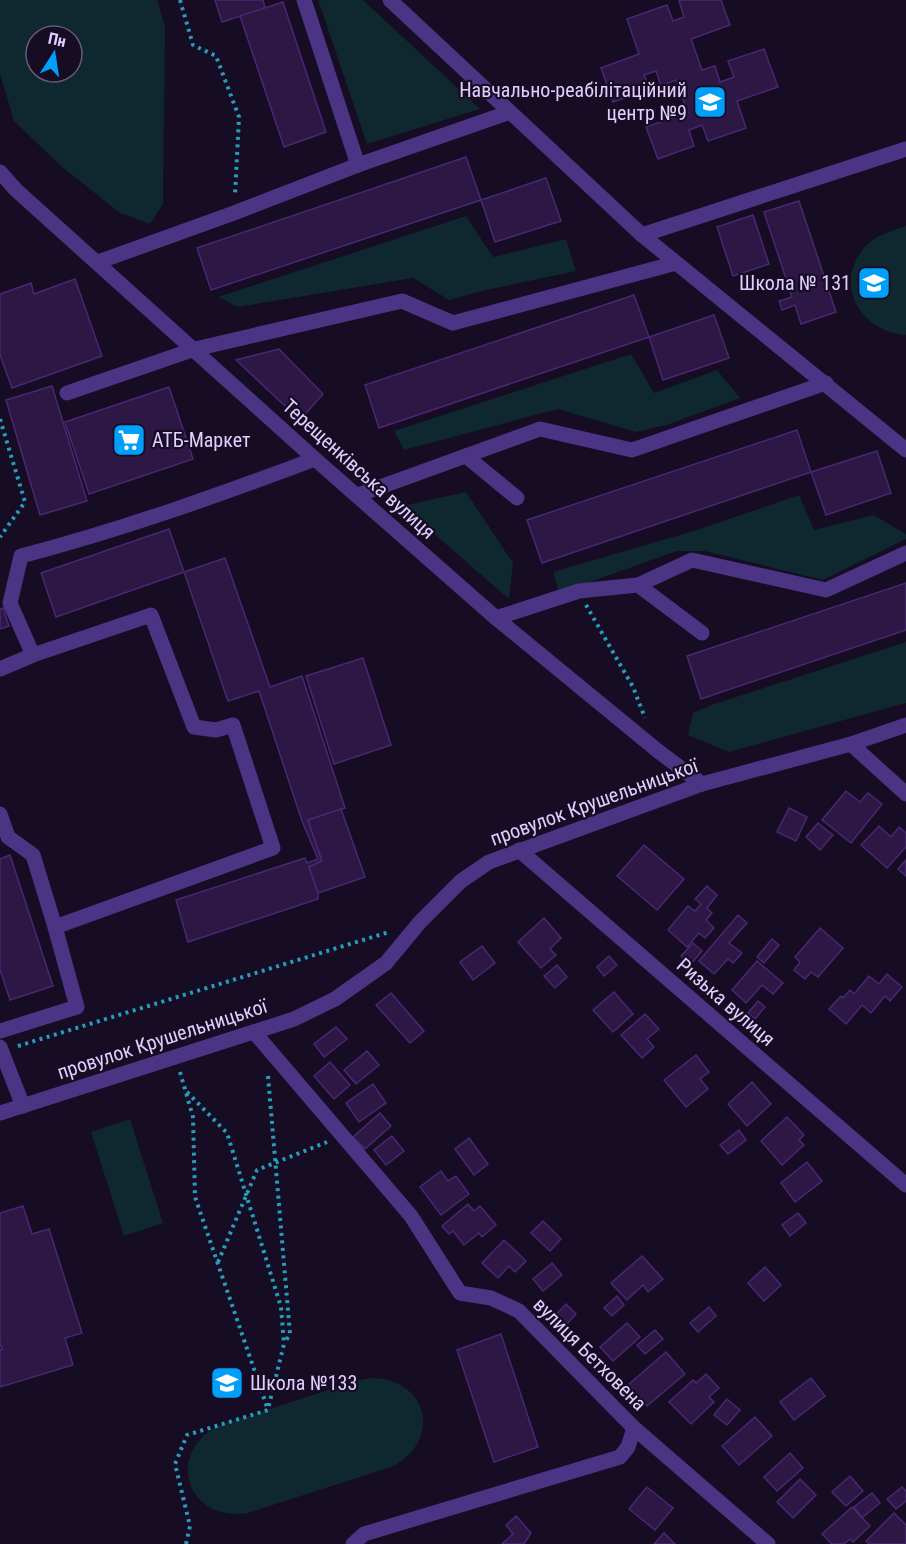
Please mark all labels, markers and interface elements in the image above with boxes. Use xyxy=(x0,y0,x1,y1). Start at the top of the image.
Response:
north arrow xyxy=(24,24,84,84)
text: Пн xyxy=(46,29,68,51)
place label: Навчально-реабілітаційний центр №9 xyxy=(459,78,687,125)
school or university icon: Навчально-реабілітаційний центр №9 xyxy=(692,84,728,120)
school or university icon: Школа № 131 xyxy=(856,265,892,301)
place label: Школа № 131 xyxy=(739,271,851,295)
street label: Терещенківська вулиця xyxy=(278,394,440,544)
supermarket icon: АТБ-Маркет xyxy=(111,422,147,458)
place label: АТБ-Маркет xyxy=(152,428,250,452)
street label: провулок Крушельницької xyxy=(487,753,702,851)
street label: Ризька вулиця xyxy=(672,953,780,1051)
street label: провулок Крушельницької xyxy=(54,993,271,1084)
street label: вулиця Бетховена xyxy=(529,1293,651,1415)
school or university icon: Школа №133 xyxy=(209,1365,245,1401)
place label: Школа №133 xyxy=(250,1371,357,1395)

